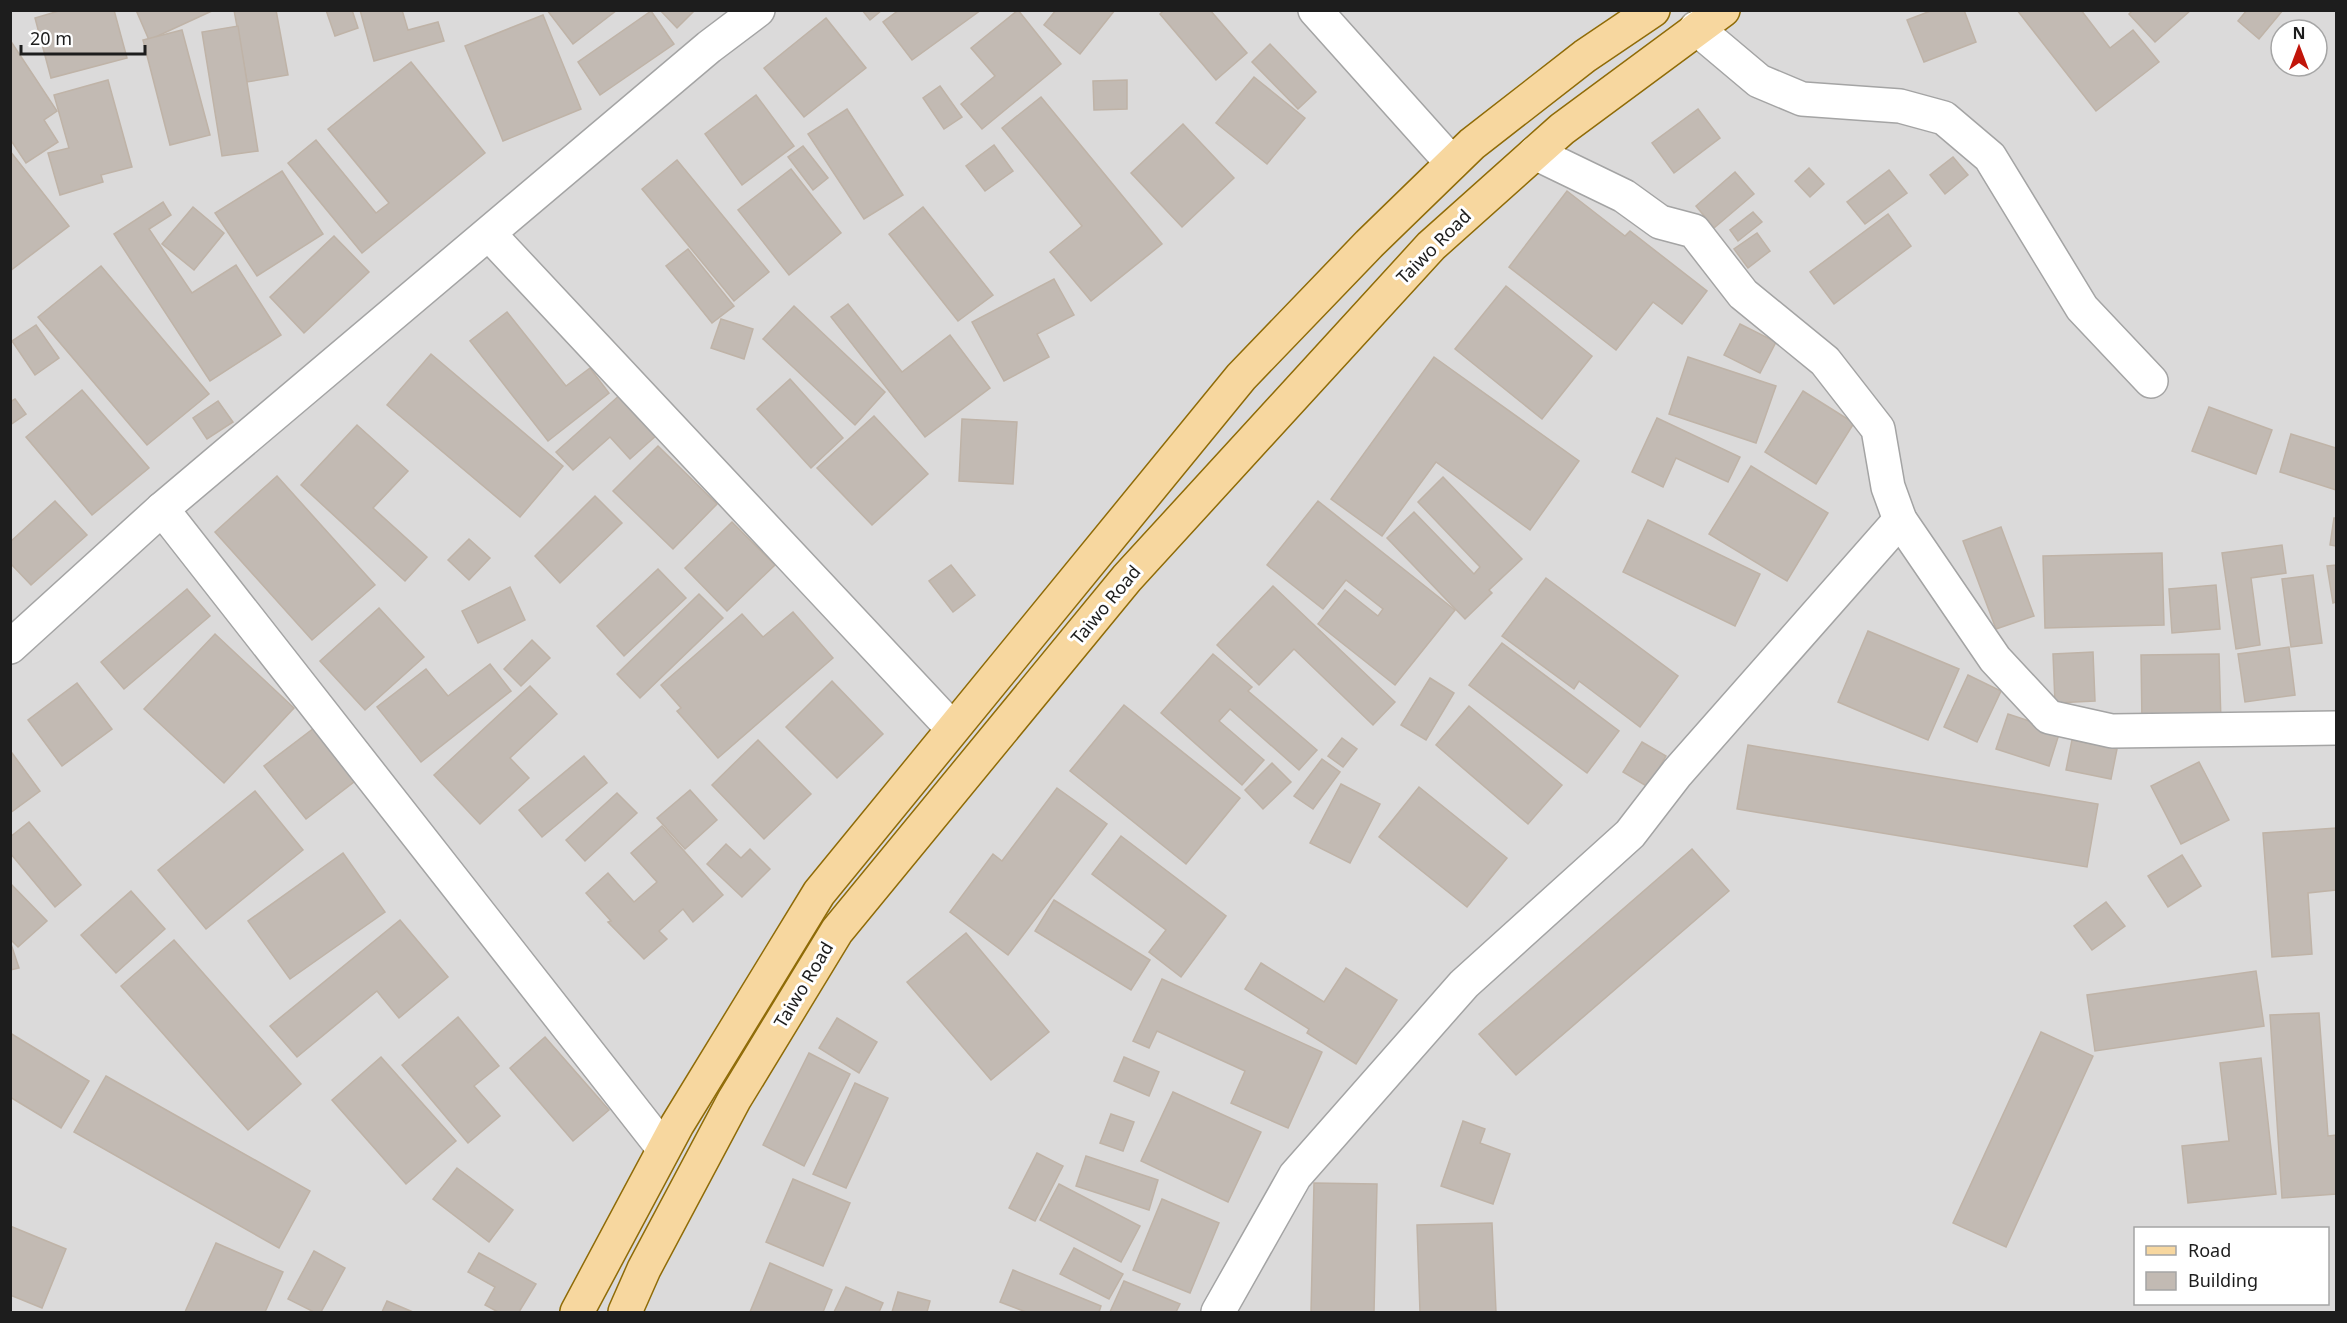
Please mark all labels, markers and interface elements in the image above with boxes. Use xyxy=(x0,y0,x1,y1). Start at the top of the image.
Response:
scale bar xyxy=(21,18,146,56)
north arrow xyxy=(2269,18,2329,78)
text: N xyxy=(2292,22,2306,44)
text: 20 m xyxy=(30,26,72,50)
street label: Taiwo Road xyxy=(1391,204,1476,289)
street label: Taiwo Road xyxy=(1065,560,1145,649)
street label: Taiwo Road xyxy=(768,937,838,1032)
legend xyxy=(2134,1227,2329,1305)
text: Road xyxy=(2188,1238,2231,1262)
text: Building xyxy=(2188,1268,2258,1292)

